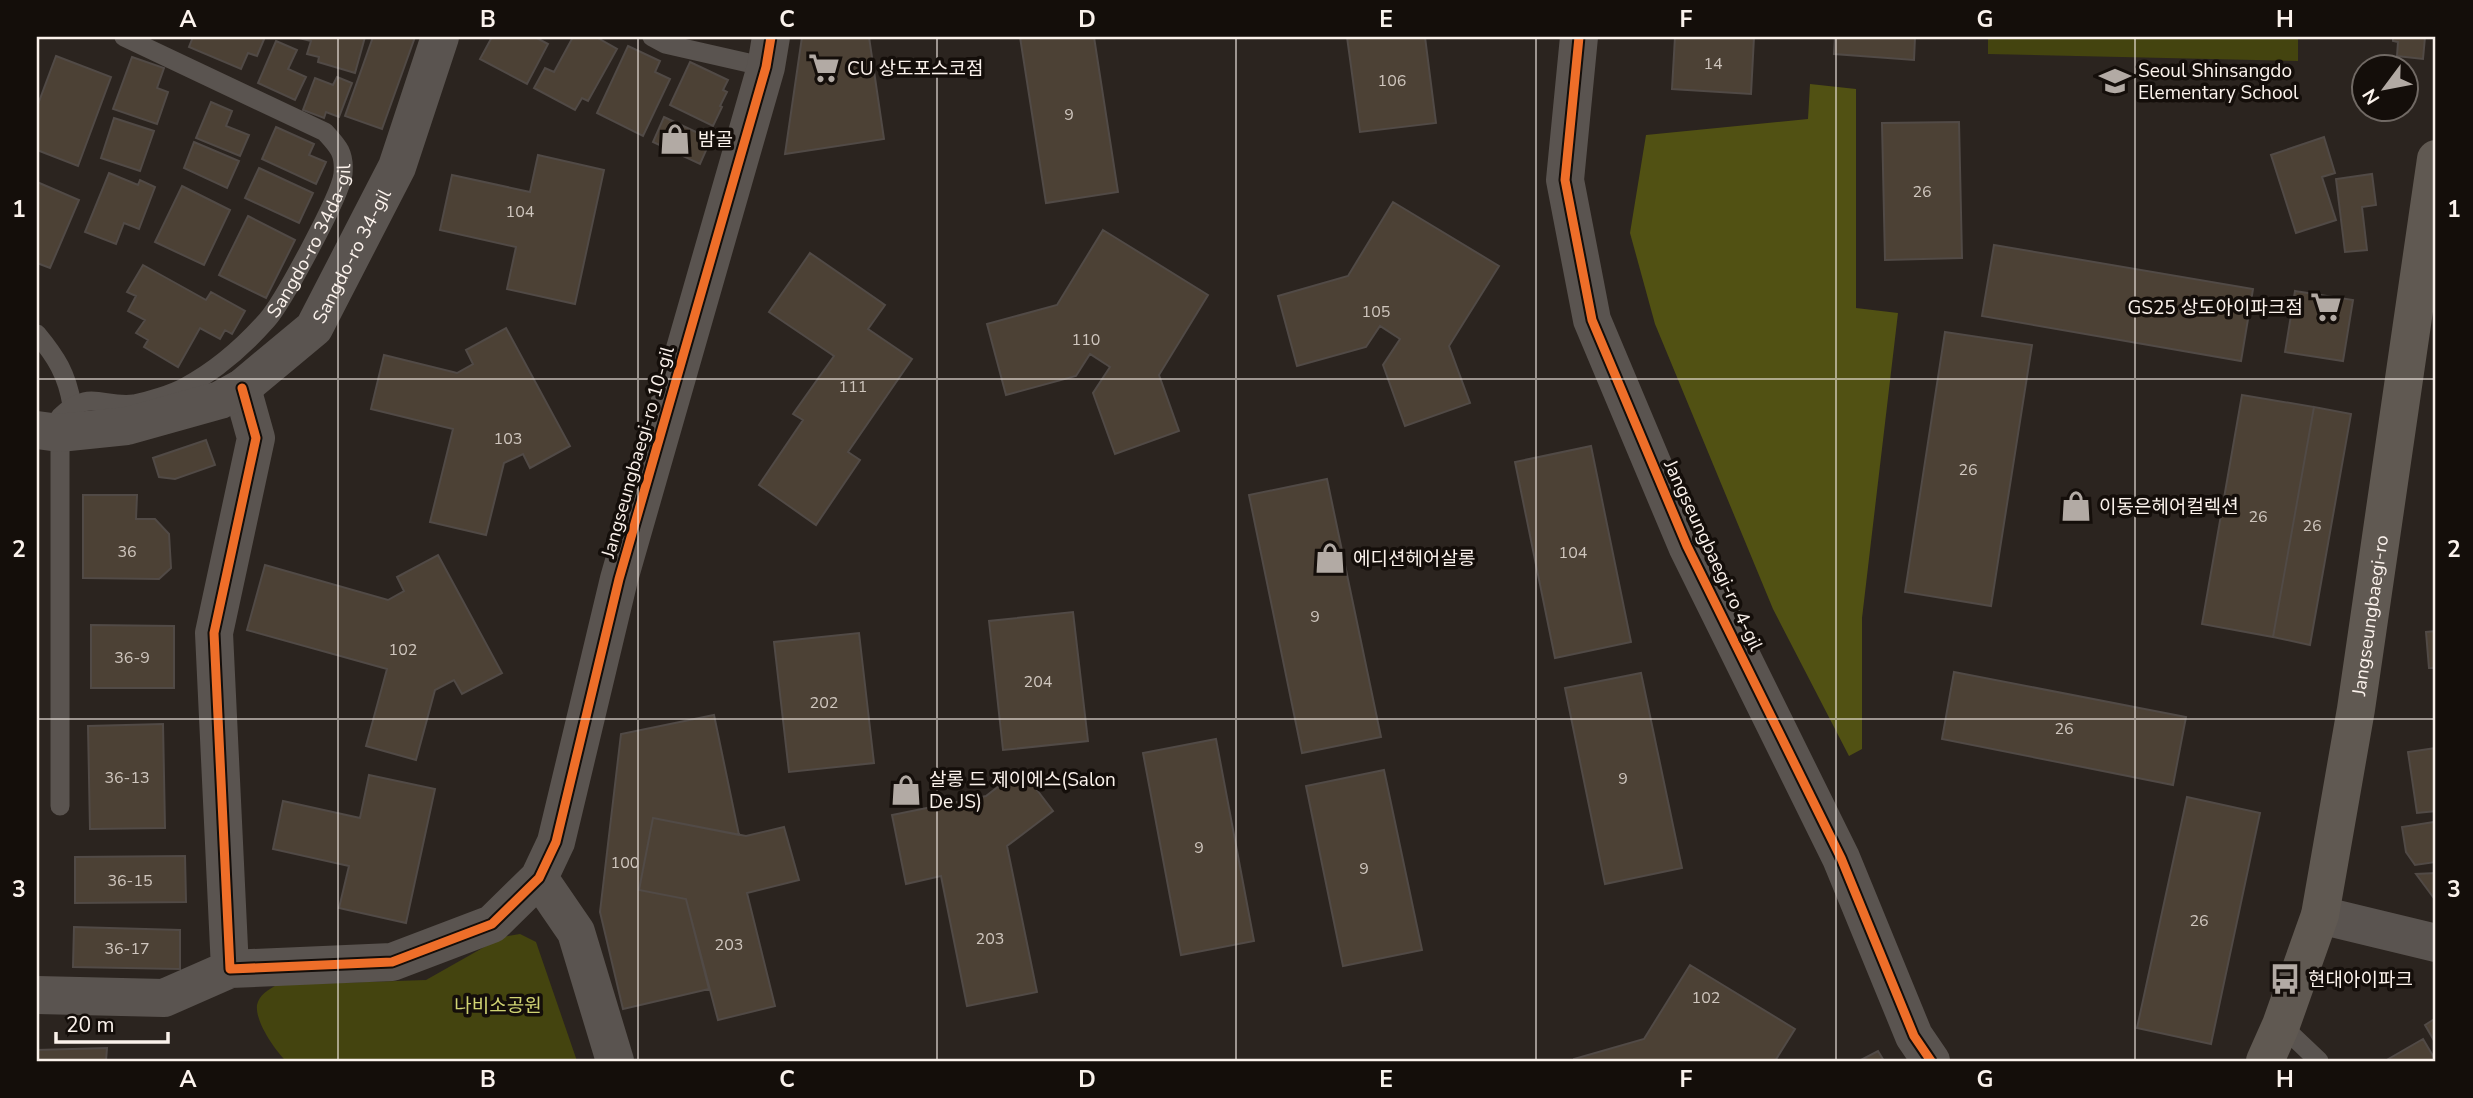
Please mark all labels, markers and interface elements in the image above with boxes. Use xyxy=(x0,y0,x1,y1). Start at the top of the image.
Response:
text: A xyxy=(179,4,197,35)
text: B xyxy=(480,4,496,35)
text: C xyxy=(779,4,795,35)
text: D xyxy=(1078,4,1096,35)
text: E xyxy=(1379,4,1393,35)
text: F xyxy=(1680,4,1693,35)
text: G xyxy=(1977,4,1993,35)
text: H xyxy=(2276,4,2294,35)
supermarket icon: CU 상도포스코점 xyxy=(807,51,841,85)
north arrow xyxy=(2350,52,2420,122)
house number: 14 xyxy=(1703,53,1723,75)
place label: CU 상도포스코점 xyxy=(847,56,983,82)
place label: Seoul Shinsangdo Elementary School xyxy=(2138,58,2299,106)
school or university icon: Seoul Shinsangdo Elementary School xyxy=(2098,64,2132,98)
house number: 106 xyxy=(1378,70,1406,92)
text: N xyxy=(2357,84,2386,109)
house number: 9 xyxy=(1064,104,1074,126)
shop icon: 밤골 xyxy=(658,122,692,156)
place label: 밤골 xyxy=(698,127,733,153)
street label: Sangdo-ro 34da-gil xyxy=(261,163,357,323)
house number: 26 xyxy=(1912,181,1932,203)
street label: Sangdo-ro 34-gil xyxy=(307,184,398,328)
text: 1 xyxy=(12,194,26,225)
text: 1 xyxy=(2447,194,2461,225)
house number: 104 xyxy=(506,201,535,223)
supermarket icon: GS25 상도아이파크점 xyxy=(2309,290,2343,324)
place label: GS25 상도아이파크점 xyxy=(2127,295,2303,321)
house number: 105 xyxy=(1362,301,1390,323)
house number: 110 xyxy=(1072,329,1100,351)
street label: Jangseungbaegi-ro 10-gil xyxy=(595,343,681,562)
house number: 111 xyxy=(839,376,867,398)
house number: 103 xyxy=(494,428,522,450)
street label: Jangseungbaegi-ro 4-gil xyxy=(1657,455,1769,655)
house number: 26 xyxy=(1958,459,1978,481)
shop icon: 이동은헤어컬렉션 xyxy=(2059,489,2093,523)
place label: 이동은헤어컬렉션 xyxy=(2099,494,2239,520)
house number: 26 xyxy=(2248,506,2268,528)
house number: 26 xyxy=(2302,515,2322,537)
street label: Jangseungbaegi-ro xyxy=(2346,533,2395,698)
text: 2 xyxy=(12,534,26,565)
text: 2 xyxy=(2447,534,2461,565)
house number: 36 xyxy=(117,541,137,563)
shop icon: 에디션헤어살롱 xyxy=(1313,541,1347,575)
house number: 104 xyxy=(1559,542,1588,564)
place label: 에디션헤어살롱 xyxy=(1353,546,1475,572)
house number: 9 xyxy=(1310,606,1320,628)
house number: 102 xyxy=(389,639,417,661)
house number: 36-9 xyxy=(114,647,150,669)
house number: 204 xyxy=(1024,671,1053,693)
house number: 202 xyxy=(810,692,838,714)
house number: 26 xyxy=(2054,718,2074,740)
house number: 36-13 xyxy=(104,767,150,789)
place label: 살롱 드 제이에스(Salon De JS) xyxy=(929,767,1116,815)
house number: 9 xyxy=(1618,768,1628,790)
shop icon: 살롱 드 제이에스(Salon De JS) xyxy=(889,773,923,807)
house number: 9 xyxy=(1194,837,1204,859)
house number: 100 xyxy=(611,852,639,874)
house number: 9 xyxy=(1359,858,1369,880)
house number: 36-15 xyxy=(107,870,153,892)
text: 3 xyxy=(12,874,26,905)
text: 3 xyxy=(2447,874,2461,905)
house number: 26 xyxy=(2189,910,2209,932)
house number: 203 xyxy=(976,928,1004,950)
house number: 203 xyxy=(715,934,743,956)
house number: 36-17 xyxy=(104,938,150,960)
bus stop icon: 현대아이파크 xyxy=(2268,962,2302,996)
place label: 현대아이파크 xyxy=(2308,967,2413,993)
house number: 102 xyxy=(1692,987,1720,1009)
park label: 나비소공원 xyxy=(454,993,542,1019)
scale bar xyxy=(56,1000,168,1044)
text: 20 m xyxy=(66,1011,115,1039)
text: A xyxy=(179,1064,197,1095)
text: B xyxy=(480,1064,496,1095)
text: C xyxy=(779,1064,795,1095)
text: D xyxy=(1078,1064,1096,1095)
text: E xyxy=(1379,1064,1393,1095)
text: F xyxy=(1680,1064,1693,1095)
text: G xyxy=(1977,1064,1993,1095)
text: H xyxy=(2276,1064,2294,1095)

